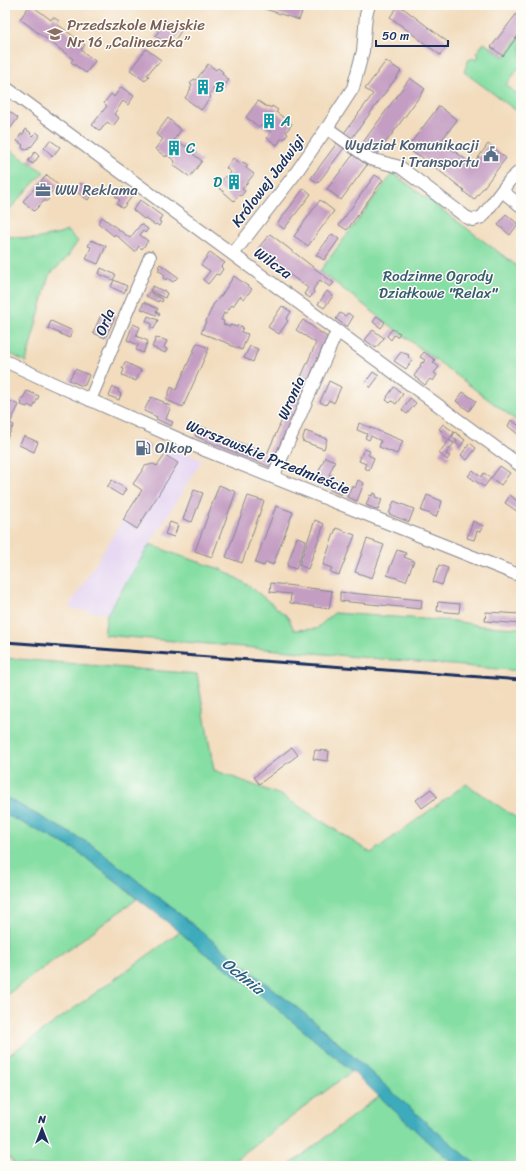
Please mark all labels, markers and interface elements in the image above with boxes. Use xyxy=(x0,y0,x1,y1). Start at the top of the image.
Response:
place label: Przedszkole Miejskie Nr 16 „Calineczka” xyxy=(67,12,205,55)
scale bar xyxy=(376,22,448,48)
school or university icon: Przedszkole Miejskie Nr 16 „Calineczka” xyxy=(46,25,64,43)
text: 50 m xyxy=(382,25,409,47)
place label: B xyxy=(215,74,225,100)
building icon: B xyxy=(194,78,212,96)
place label: A xyxy=(280,108,291,134)
building icon: A xyxy=(260,112,278,130)
street label: Królowej Jadwigi xyxy=(224,128,312,233)
place label: Wydział Komunikacji i Transportu xyxy=(345,132,480,175)
place label: C xyxy=(186,135,196,161)
building icon: C xyxy=(165,139,183,157)
public building icon: Wydział Komunikacji i Transportu xyxy=(482,145,500,163)
place label: D xyxy=(213,169,222,195)
building icon: D xyxy=(225,173,243,191)
place label: WW Reklama xyxy=(55,177,138,203)
office icon: WW Reklama xyxy=(34,181,52,199)
street label: Wilcza xyxy=(248,240,298,286)
park label: Rodzinne Ogrody Działkowe "Relax" xyxy=(379,263,498,306)
street label: Orla xyxy=(88,304,123,340)
street label: Wronia xyxy=(270,372,312,424)
street label: Warszawskie Przedmieście xyxy=(182,412,354,502)
place label: Olkop xyxy=(155,435,193,461)
fuel station icon: Olkop xyxy=(134,439,152,457)
water label: Ochnia xyxy=(215,950,272,1004)
north arrow xyxy=(22,1109,62,1149)
text: N xyxy=(37,1110,46,1129)

